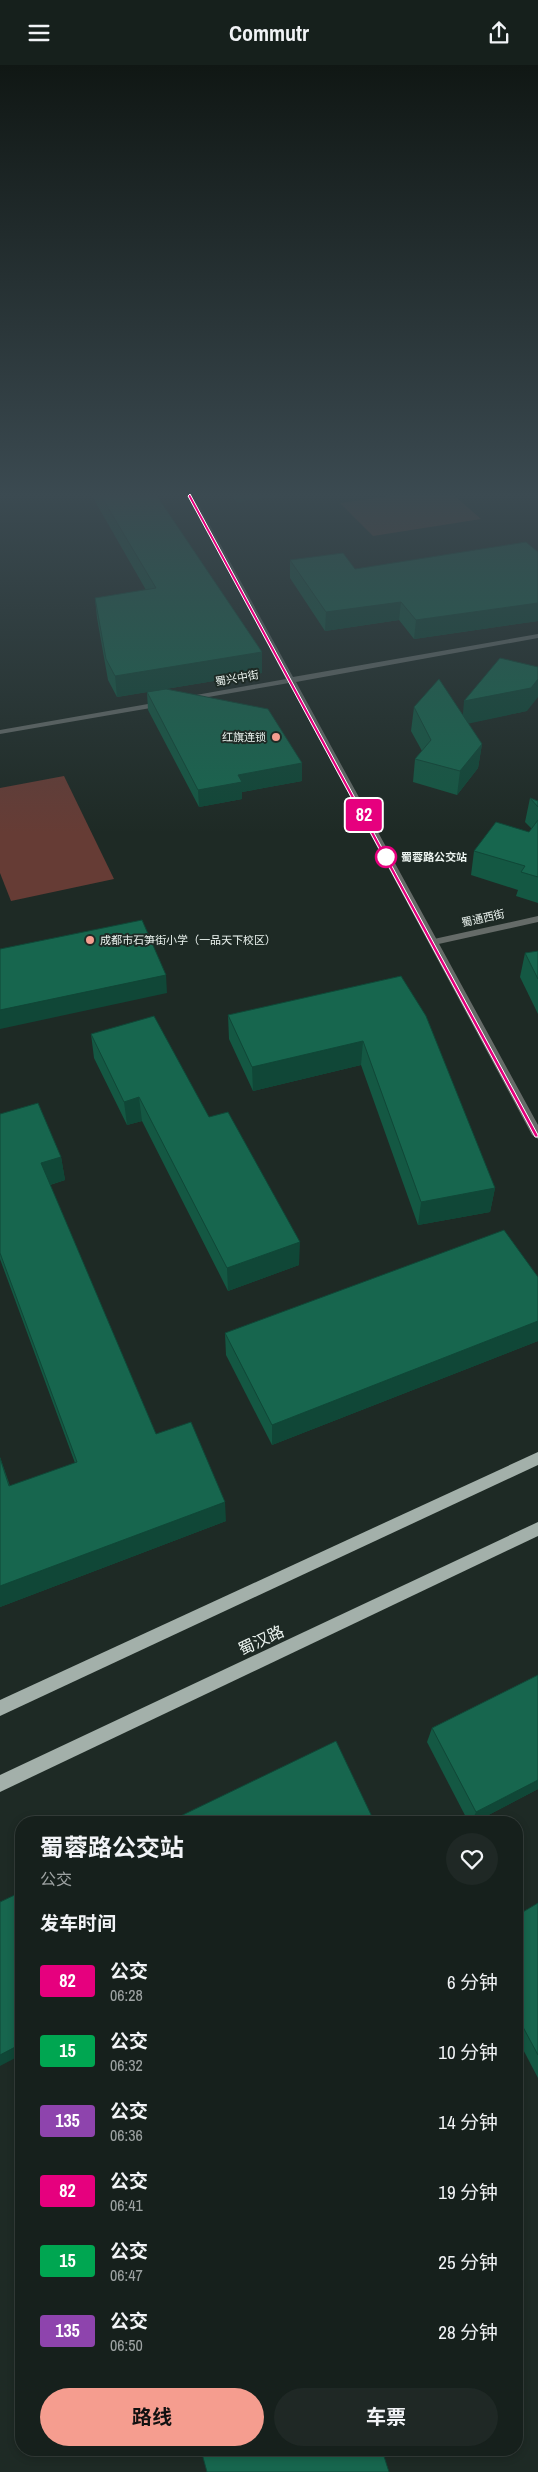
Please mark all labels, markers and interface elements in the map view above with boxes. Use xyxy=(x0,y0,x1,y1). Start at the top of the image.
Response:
text: Commutr xyxy=(229,18,309,48)
icon: menu xyxy=(25,19,53,47)
icon: share xyxy=(485,19,513,47)
street label: 蜀兴中街 xyxy=(214,667,260,689)
place label: 红旗连锁 xyxy=(222,730,266,744)
marker: 红旗连锁 xyxy=(270,731,282,743)
line badge: 82 xyxy=(342,799,386,831)
text: 82 xyxy=(356,802,372,827)
marker: 蜀蓉路公交站 xyxy=(375,846,397,868)
place label: 蜀蓉路公交站 xyxy=(401,850,467,864)
street label: 蜀通西街 xyxy=(460,906,506,930)
place label: 成都市石笋街小学（一品天下校区） xyxy=(100,933,276,947)
marker: 成都市石笋街小学（一品天下校区） xyxy=(84,934,96,946)
street label: 蜀汉路 xyxy=(235,1620,287,1660)
text: 蜀蓉路公交站 xyxy=(40,1831,184,1863)
button: heart xyxy=(446,1833,498,1885)
text: 公交 xyxy=(40,1868,72,1890)
text: 发车时间 xyxy=(40,1910,116,1936)
text: 公交 xyxy=(110,1958,148,1984)
text: 82 xyxy=(59,1968,76,1993)
text: 6 分钟 xyxy=(447,1969,498,1995)
text: 06:28 xyxy=(110,1984,143,2006)
text: 公交 xyxy=(110,2028,148,2054)
text: 15 xyxy=(59,2038,76,2063)
text: 10 分钟 xyxy=(438,2039,498,2065)
text: 06:32 xyxy=(110,2054,143,2076)
text: 公交 xyxy=(110,2098,148,2124)
text: 135 xyxy=(55,2108,80,2133)
text: 14 分钟 xyxy=(438,2109,498,2135)
text: 06:36 xyxy=(110,2124,143,2146)
text: 公交 xyxy=(110,2168,148,2194)
text: 82 xyxy=(59,2178,76,2203)
text: 19 分钟 xyxy=(438,2179,498,2205)
text: 06:41 xyxy=(110,2194,143,2216)
text: 公交 xyxy=(110,2238,148,2264)
text: 15 xyxy=(59,2248,76,2273)
text: 25 分钟 xyxy=(438,2249,498,2275)
text: 06:47 xyxy=(110,2264,143,2286)
text: 公交 xyxy=(110,2308,148,2334)
text: 135 xyxy=(55,2318,80,2343)
text: 28 分钟 xyxy=(438,2319,498,2345)
text: 06:50 xyxy=(110,2334,143,2356)
button: 路线 xyxy=(40,2388,264,2446)
button: 车票 xyxy=(274,2388,498,2446)

